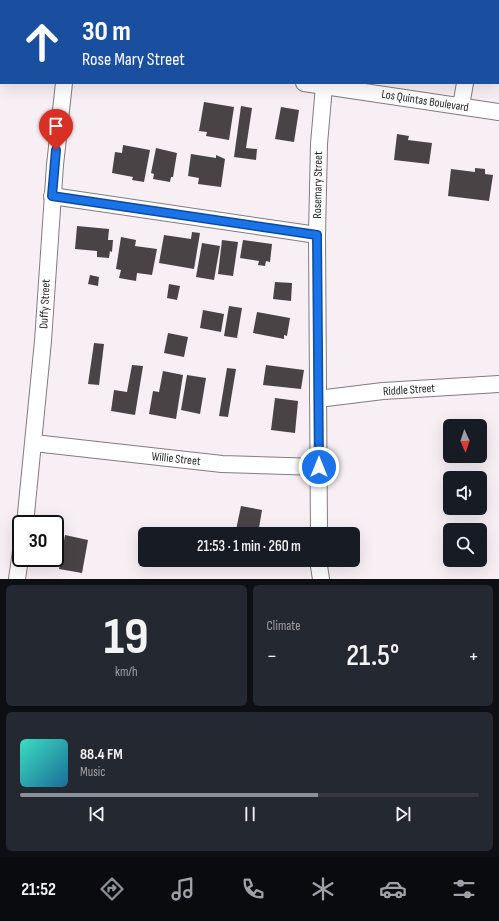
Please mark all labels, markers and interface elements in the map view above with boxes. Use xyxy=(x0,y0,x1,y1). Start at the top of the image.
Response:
text: 30 m xyxy=(82,15,131,48)
icon: ahead xyxy=(16,16,68,68)
text: Rose Mary Street xyxy=(82,49,185,70)
street label: Los Quintas Boulevard xyxy=(380,87,470,115)
pin xyxy=(39,109,73,150)
icon: arrive xyxy=(45,115,67,137)
street label: Rosemary Street xyxy=(310,151,326,219)
street label: Duffy Street xyxy=(36,278,54,329)
street label: Riddle Street xyxy=(383,381,436,399)
north arrow xyxy=(443,419,487,463)
map controls xyxy=(443,419,487,567)
position arrow xyxy=(298,446,340,488)
street label: Willie Street xyxy=(151,449,202,469)
button: sound xyxy=(443,471,487,515)
speed limit sign: 30 xyxy=(12,515,64,567)
button: search xyxy=(443,523,487,567)
text: 21:53 · 1 min · 260 m xyxy=(197,537,301,556)
text: 19 xyxy=(104,606,149,669)
text: Climate xyxy=(267,618,300,634)
text: 21.5° xyxy=(346,638,399,674)
text: − xyxy=(267,643,277,670)
text: + xyxy=(468,643,479,670)
text: km/h xyxy=(115,664,137,680)
text: 88.4 FM xyxy=(80,745,123,764)
text: Music xyxy=(80,764,105,780)
icon: previous xyxy=(86,803,108,825)
icon: pause xyxy=(239,803,261,825)
icon: next xyxy=(392,803,414,825)
icon: directions xyxy=(98,875,126,903)
icon: music xyxy=(169,875,197,903)
icon: phone xyxy=(239,875,267,903)
icon: climate xyxy=(309,875,337,903)
icon: car xyxy=(379,875,407,903)
icon: filters xyxy=(450,875,478,903)
text: 21:52 xyxy=(21,879,56,900)

